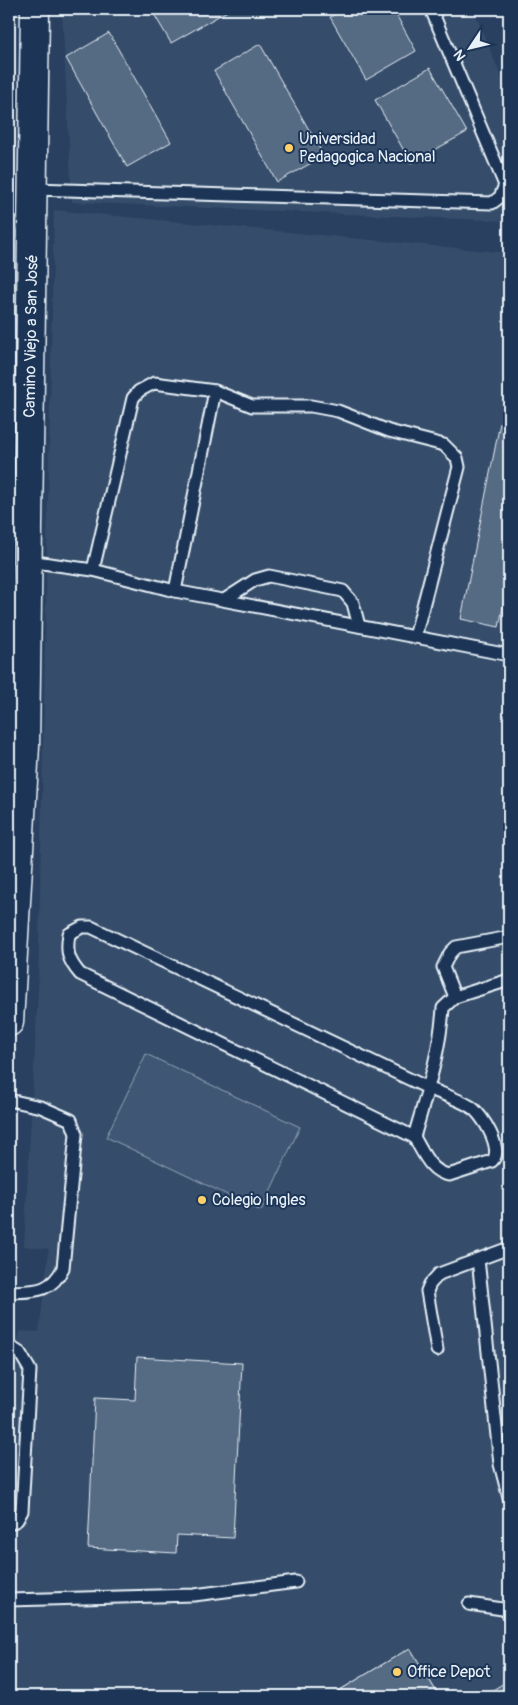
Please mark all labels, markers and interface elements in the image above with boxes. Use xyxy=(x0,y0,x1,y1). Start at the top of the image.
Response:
north arrow xyxy=(446,22,496,72)
text: N xyxy=(450,46,469,64)
place label: Universidad Pedagogica Nacional xyxy=(299,129,436,167)
marker: Universidad Pedagogica Nacional xyxy=(283,142,295,154)
street label: Camino Viejo a San José xyxy=(20,254,42,418)
place label: Colegio Ingles xyxy=(212,1190,306,1210)
marker: Colegio Ingles xyxy=(196,1194,208,1206)
place label: Office Depot xyxy=(407,1662,491,1682)
marker: Office Depot xyxy=(391,1666,403,1678)

